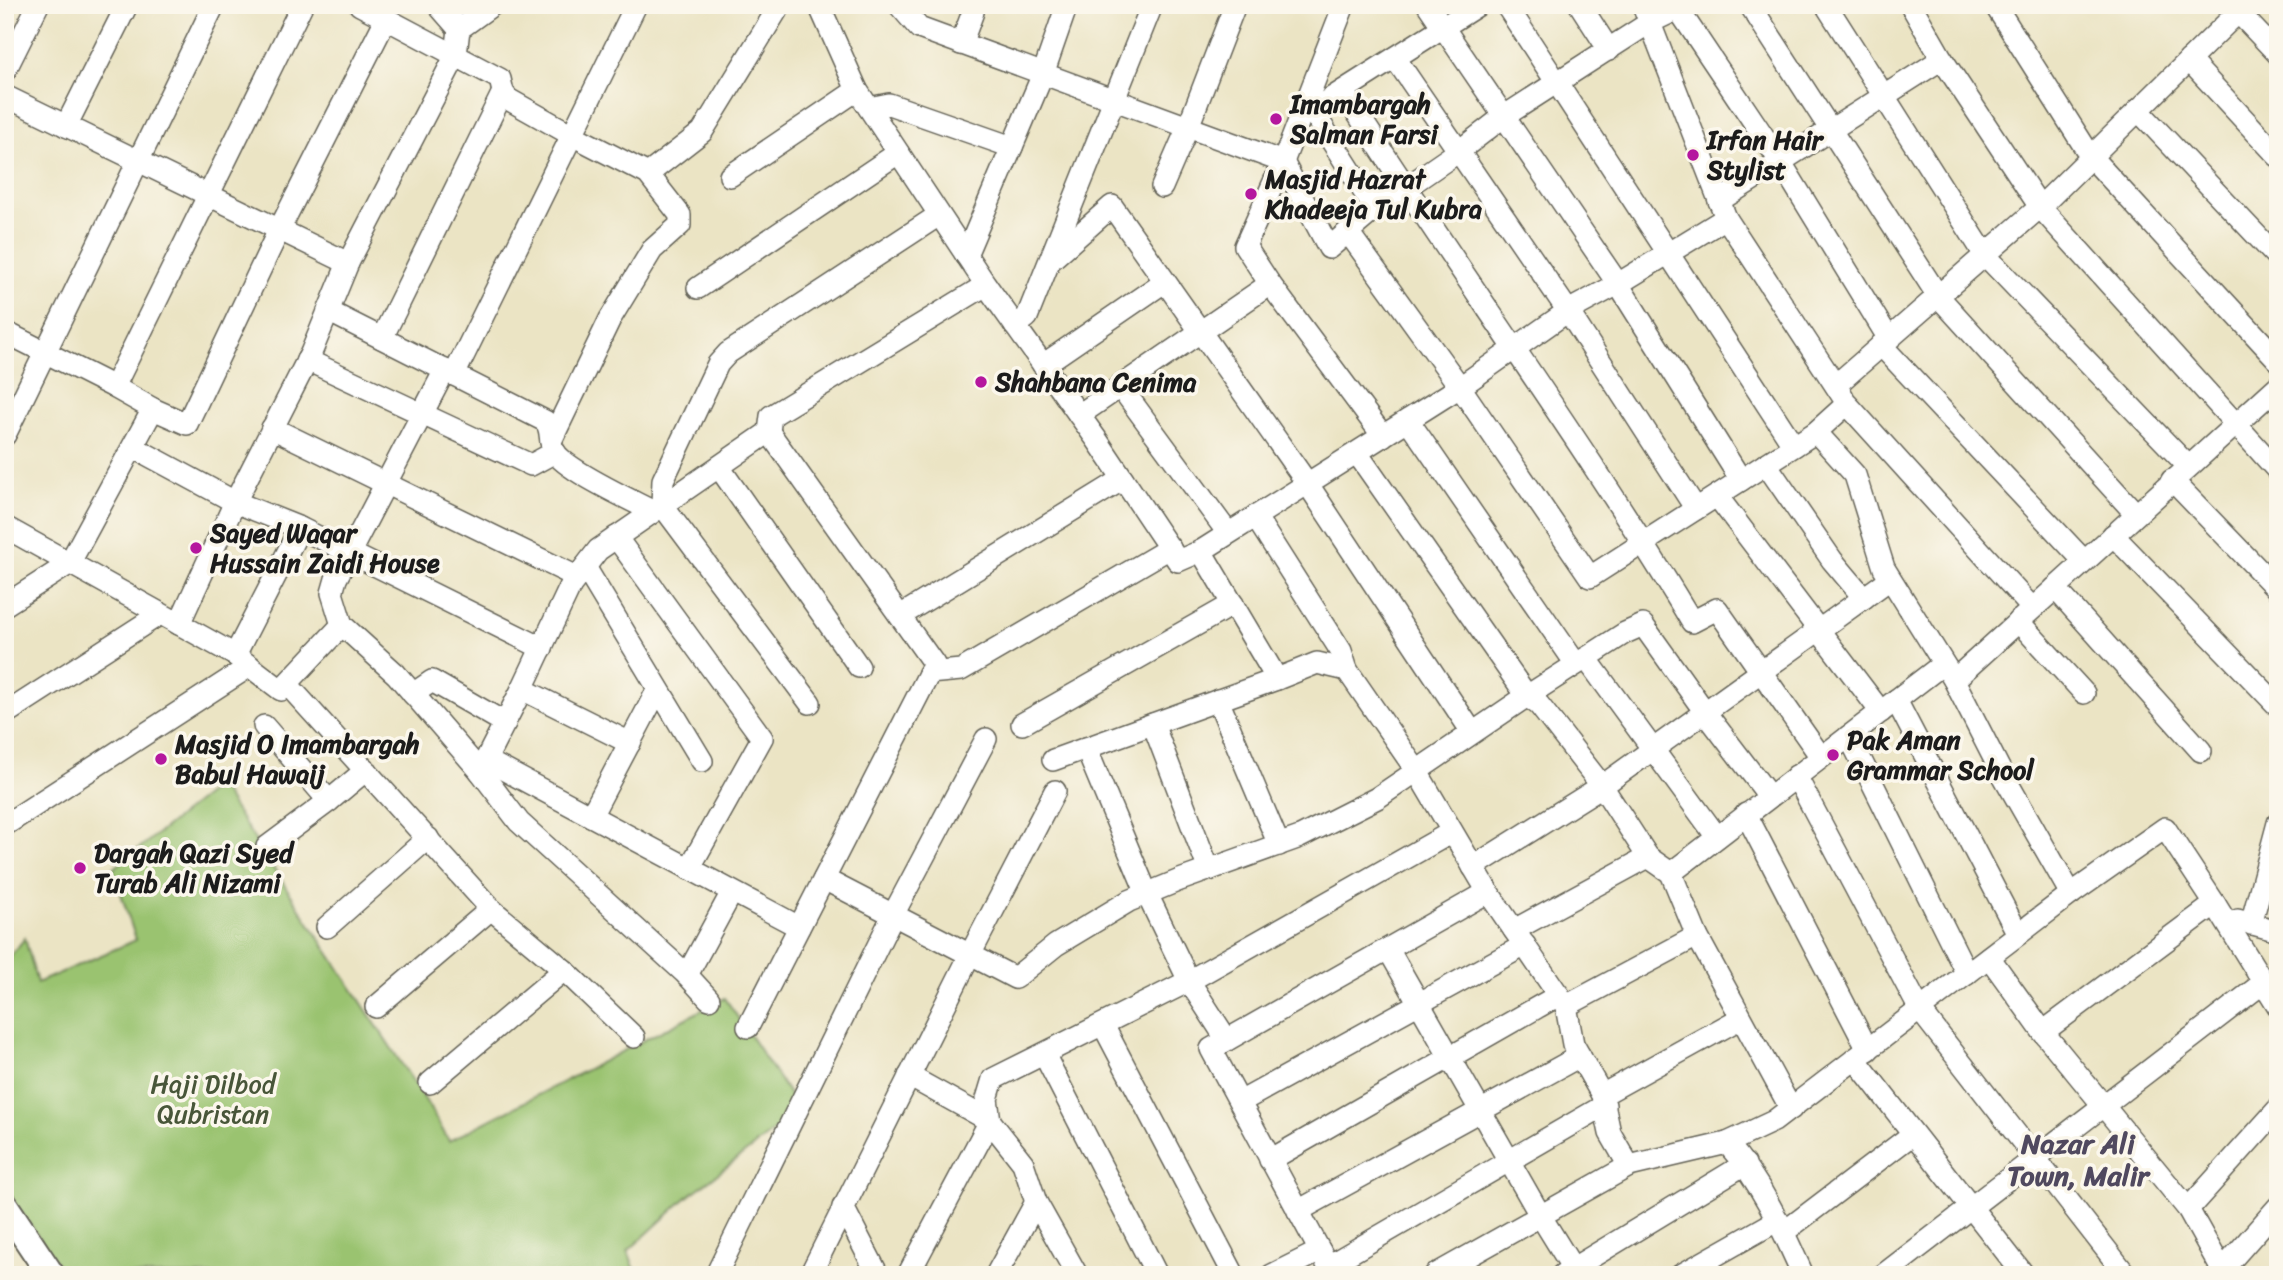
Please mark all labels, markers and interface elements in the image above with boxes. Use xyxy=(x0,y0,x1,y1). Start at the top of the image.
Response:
place label: Imambargah Salman Farsi xyxy=(1288,81,1440,157)
marker: Imambargah Salman Farsi xyxy=(1268,111,1284,127)
place label: Irfan Hair Stylist xyxy=(1705,117,1825,193)
marker: Irfan Hair Stylist xyxy=(1685,147,1701,163)
place label: Masjid Hazrat Khadeeja Tul Kubra xyxy=(1264,156,1482,232)
marker: Masjid Hazrat Khadeeja Tul Kubra xyxy=(1243,186,1259,202)
place label: Shahbana Cenima xyxy=(994,359,1197,405)
marker: Shahbana Cenima xyxy=(973,374,989,390)
place label: Sayed Waqar Hussain Zaidi House xyxy=(209,510,440,586)
marker: Sayed Waqar Hussain Zaidi House xyxy=(188,540,204,556)
place label: Pak Aman Grammar School xyxy=(1847,717,2035,793)
place label: Masjid O Imambargah Babul Hawaij xyxy=(174,721,420,797)
marker: Pak Aman Grammar School xyxy=(1825,747,1841,763)
marker: Masjid O Imambargah Babul Hawaij xyxy=(153,751,169,767)
place label: Dargah Qazi Syed Turab Ali Nizami xyxy=(94,830,295,906)
marker: Dargah Qazi Syed Turab Ali Nizami xyxy=(72,860,88,876)
park label: Haji Dilbod Qubristan xyxy=(151,1061,278,1137)
district label: Nazar Ali Town, Malir xyxy=(2007,1119,2151,1200)

